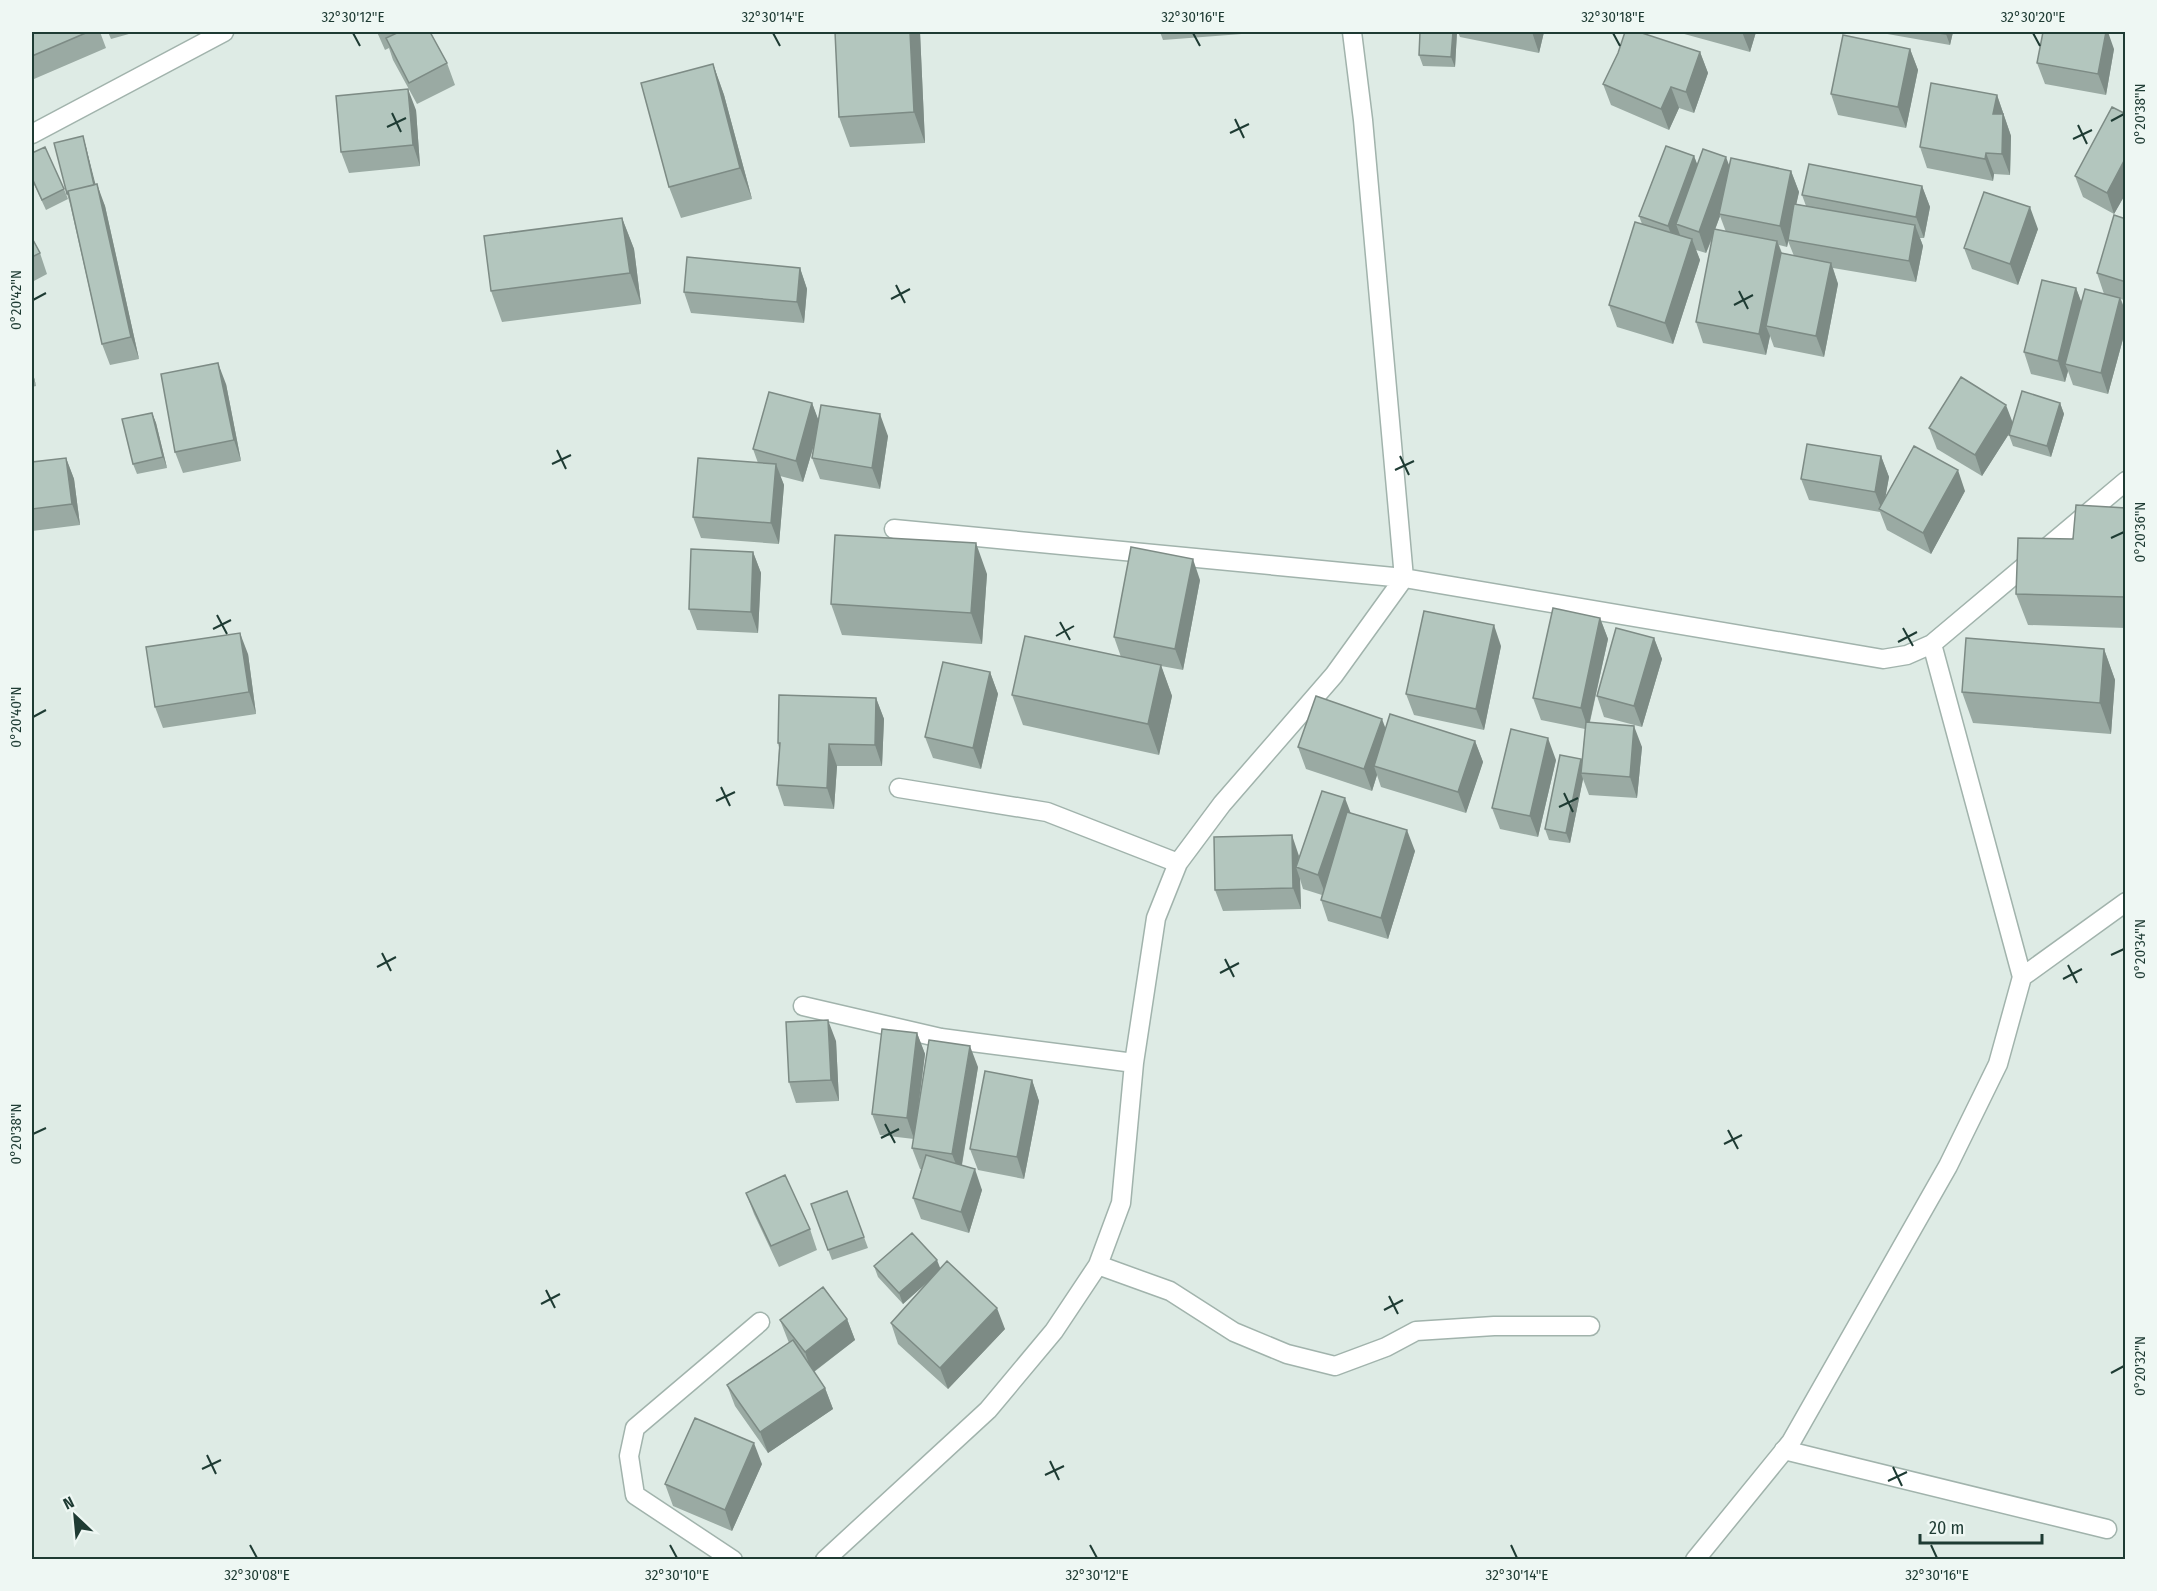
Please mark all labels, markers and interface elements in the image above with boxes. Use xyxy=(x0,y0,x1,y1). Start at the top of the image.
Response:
text: 32°30'12"E xyxy=(322,8,384,26)
text: 32°30'14"E xyxy=(742,8,804,26)
text: 32°30'16"E xyxy=(1161,8,1225,26)
text: 32°30'18"E xyxy=(1581,8,1645,26)
text: 32°30'20"E xyxy=(2001,8,2065,26)
text: 0°20'38"N xyxy=(2131,84,2149,144)
text: 0°20'42"N xyxy=(7,270,25,330)
text: 0°20'36"N xyxy=(2131,502,2149,562)
text: 0°20'40"N xyxy=(7,686,25,748)
text: 0°20'34"N xyxy=(2131,919,2149,979)
text: 0°20'38"N xyxy=(7,1104,25,1164)
text: 0°20'32"N xyxy=(2131,1336,2149,1396)
north arrow xyxy=(45,1486,105,1546)
text: N xyxy=(60,1492,77,1514)
scale bar xyxy=(1920,1507,2042,1545)
text: 20 m xyxy=(1929,1517,1964,1539)
text: 32°30'08"E xyxy=(224,1566,290,1584)
text: 32°30'10"E xyxy=(645,1566,709,1584)
text: 32°30'12"E xyxy=(1066,1566,1128,1584)
text: 32°30'14"E xyxy=(1486,1566,1548,1584)
text: 32°30'16"E xyxy=(1905,1566,1969,1584)

